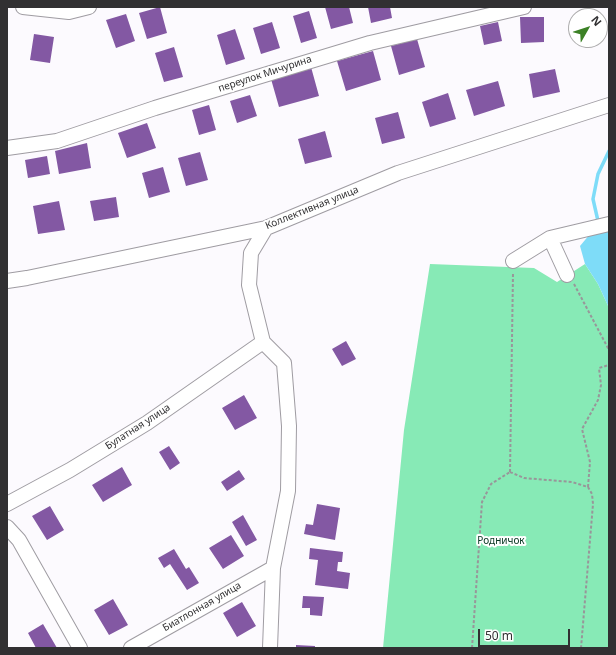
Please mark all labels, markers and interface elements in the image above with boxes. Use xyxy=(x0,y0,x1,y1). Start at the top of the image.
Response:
north arrow xyxy=(568,8,608,48)
text: N xyxy=(588,13,606,29)
street label: переулок Мичурина xyxy=(217,53,313,95)
street label: Коллективная улица xyxy=(264,184,360,232)
street label: Булатная улица xyxy=(103,402,173,452)
park label: Родничок xyxy=(477,535,525,547)
street label: Биатлонная улица xyxy=(161,580,243,634)
scale bar xyxy=(480,621,572,647)
text: 50 m xyxy=(485,627,513,644)

